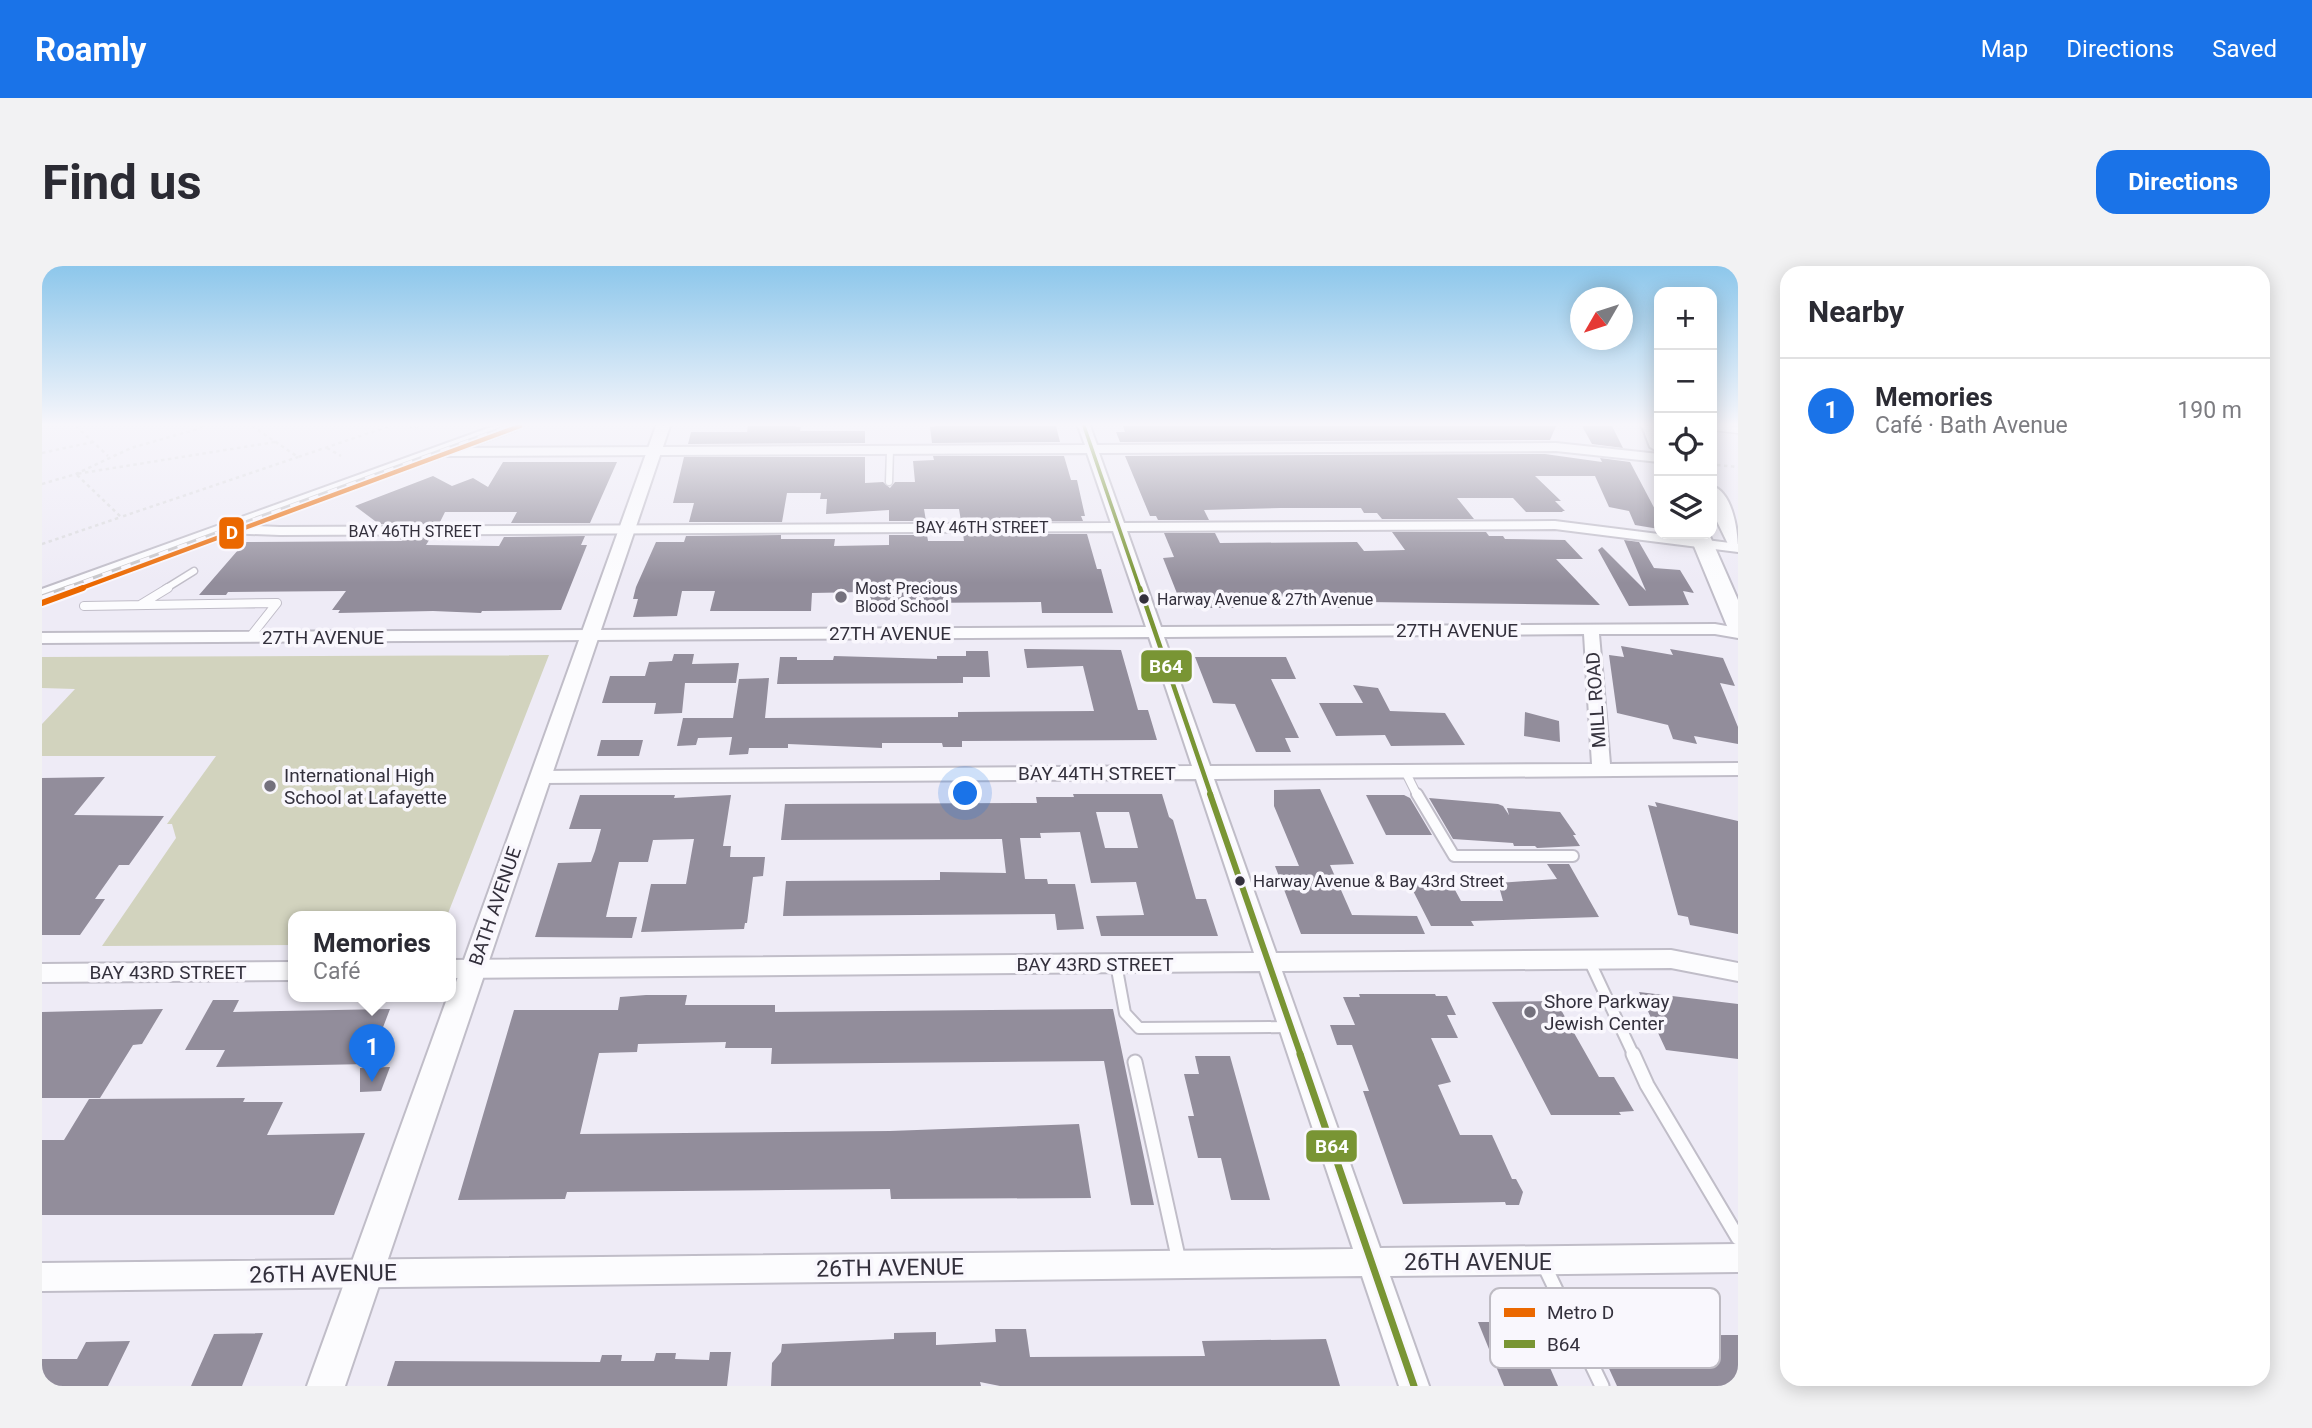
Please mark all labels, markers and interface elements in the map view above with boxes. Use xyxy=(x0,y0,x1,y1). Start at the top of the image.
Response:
text: Roamly xyxy=(35,30,146,69)
text: Map xyxy=(1981,35,2028,63)
text: Directions xyxy=(2066,35,2174,63)
text: Saved xyxy=(2212,35,2277,63)
button: Directions xyxy=(2096,150,2270,214)
text: Find us xyxy=(42,154,202,211)
north arrow xyxy=(1570,287,1633,350)
map controls xyxy=(1654,287,1717,539)
button: + xyxy=(1654,287,1717,350)
text: Nearby xyxy=(1808,294,1904,329)
button: − xyxy=(1654,350,1717,413)
text: Memories xyxy=(1875,382,1993,412)
text: 1 xyxy=(1824,397,1838,424)
text: 190 m xyxy=(2177,397,2242,424)
text: Café · Bath Avenue xyxy=(1875,412,2068,439)
button: locate xyxy=(1654,413,1717,476)
button: layers xyxy=(1654,476,1717,539)
line badge: D xyxy=(218,516,245,550)
street label: BAY 46TH STREET xyxy=(916,518,1049,537)
text: D xyxy=(226,521,238,544)
street label: BAY 46TH STREET xyxy=(349,522,482,541)
place label: Most Precious Blood School xyxy=(855,579,958,616)
marker: Most Precious Blood School xyxy=(833,589,849,605)
place label: Harway Avenue & 27th Avenue xyxy=(1157,590,1373,609)
marker: Harway Avenue & 27th Avenue xyxy=(1137,592,1151,606)
street label: 27TH AVENUE xyxy=(1396,619,1518,642)
street label: 27TH AVENUE xyxy=(829,622,951,645)
street label: 27TH AVENUE xyxy=(262,626,384,649)
line badge: B64 xyxy=(1140,649,1193,683)
street label: MILL ROAD xyxy=(1581,651,1611,749)
text: B64 xyxy=(1149,655,1183,678)
street label: BAY 44TH STREET xyxy=(1018,762,1176,785)
place label: International High School at Lafayette xyxy=(284,764,447,809)
your location xyxy=(948,776,982,810)
marker: International High School at Lafayette xyxy=(262,778,278,794)
street label: BATH AVENUE xyxy=(464,844,526,968)
place label: Harway Avenue & Bay 43rd Street xyxy=(1253,871,1504,891)
marker: Harway Avenue & Bay 43rd Street xyxy=(1233,874,1247,888)
popup xyxy=(288,911,456,1002)
text: Memories xyxy=(313,928,431,958)
street label: BAY 43RD STREET xyxy=(1016,953,1174,976)
text: Café xyxy=(313,958,361,985)
street label: BAY 43RD STREET xyxy=(89,961,247,984)
place label: Shore Parkway Jewish Center xyxy=(1544,990,1669,1035)
marker: Shore Parkway Jewish Center xyxy=(1522,1004,1538,1020)
pin: 1 xyxy=(349,1024,395,1082)
line badge: B64 xyxy=(1305,1129,1358,1163)
text: B64 xyxy=(1315,1135,1349,1158)
street label: 26TH AVENUE xyxy=(1404,1249,1552,1276)
street label: 26TH AVENUE xyxy=(816,1253,964,1283)
street label: 26TH AVENUE xyxy=(249,1259,397,1289)
legend xyxy=(1490,1288,1720,1368)
text: Metro D xyxy=(1547,1301,1614,1324)
text: B64 xyxy=(1547,1333,1581,1356)

